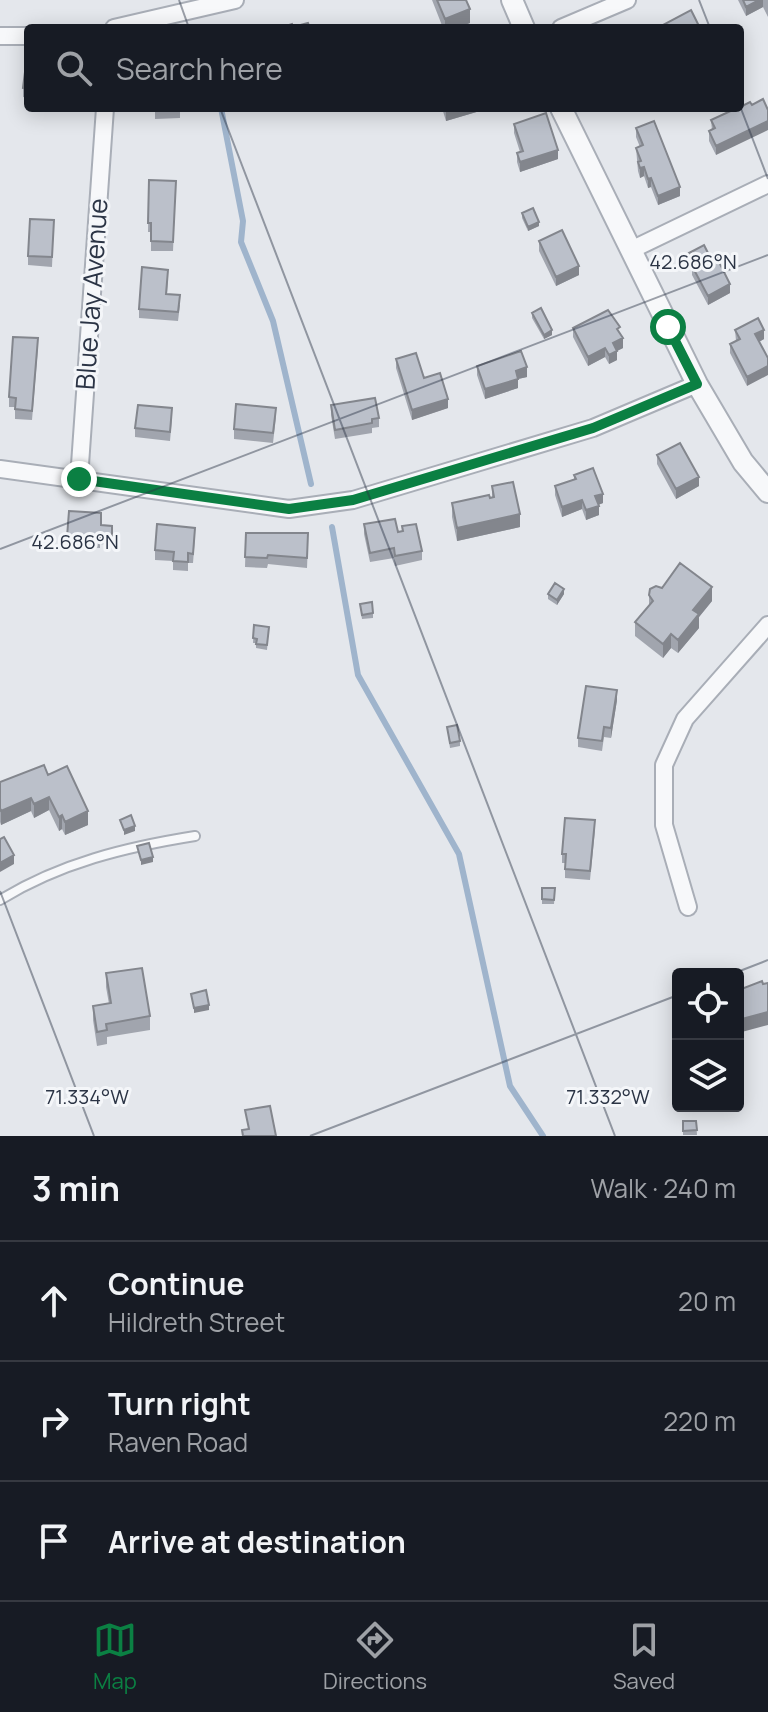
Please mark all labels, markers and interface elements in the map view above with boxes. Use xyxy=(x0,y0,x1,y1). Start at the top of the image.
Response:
search box xyxy=(24,24,744,112)
icon: search xyxy=(52,46,96,90)
text: Search here xyxy=(116,48,283,89)
street label: Blue Jay Avenue xyxy=(66,197,116,391)
text: 42.686°N xyxy=(649,248,737,275)
route start xyxy=(650,309,686,345)
route end xyxy=(61,461,97,497)
text: 42.686°N xyxy=(31,528,119,555)
map controls xyxy=(672,968,744,1112)
button: locate xyxy=(672,968,744,1040)
button: layers xyxy=(672,1040,744,1112)
text: 71.334°W xyxy=(45,1083,129,1110)
text: 71.332°W xyxy=(566,1083,650,1110)
text: 3 min xyxy=(32,1165,120,1211)
text: Walk · 240 m xyxy=(590,1170,736,1206)
text: Continue xyxy=(108,1263,244,1304)
icon: ahead xyxy=(32,1279,76,1323)
text: 20 m xyxy=(678,1283,736,1319)
text: Hildreth Street xyxy=(108,1304,285,1340)
text: Turn right xyxy=(108,1383,251,1424)
icon: right xyxy=(32,1399,76,1443)
text: 220 m xyxy=(663,1403,736,1439)
text: Raven Road xyxy=(108,1424,248,1460)
icon: arrive xyxy=(32,1519,76,1563)
text: Arrive at destination xyxy=(108,1521,406,1562)
tab: Map xyxy=(93,1618,137,1696)
tab: Directions xyxy=(323,1618,427,1696)
tab: Saved xyxy=(613,1618,675,1696)

